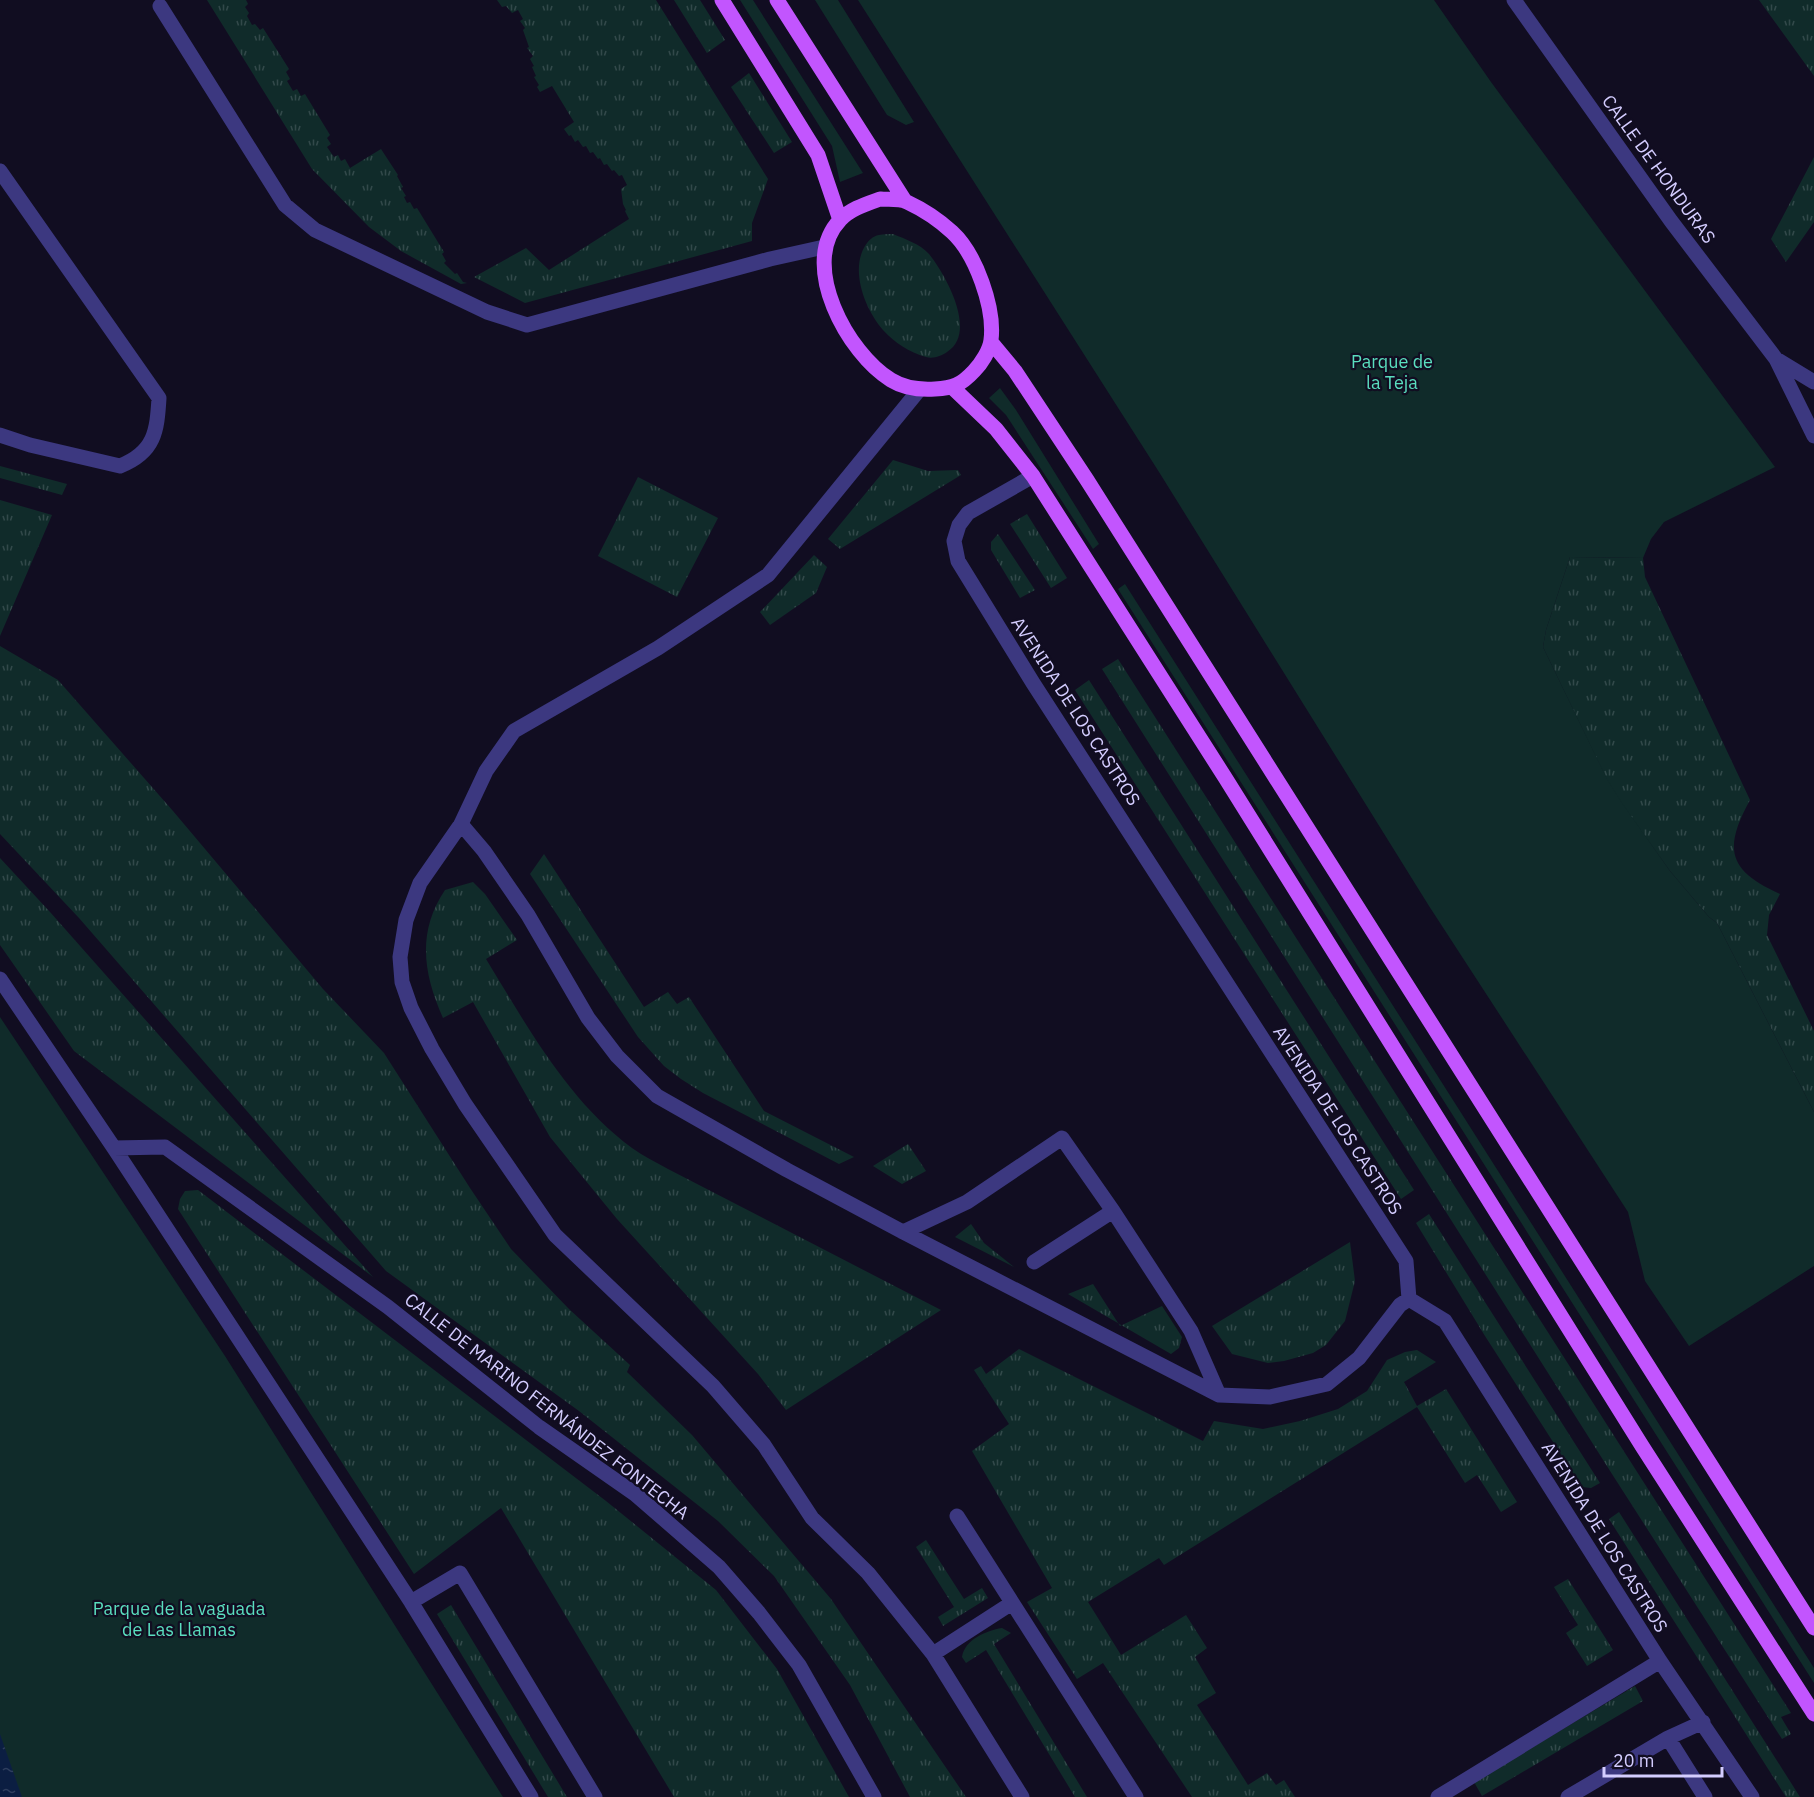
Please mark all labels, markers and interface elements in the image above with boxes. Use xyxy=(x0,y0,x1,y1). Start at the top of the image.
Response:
street label: CALLE DE HONDURAS xyxy=(1597,90,1721,248)
park label: Parque de la Teja xyxy=(1351,350,1433,394)
street label: AVENIDA DE LOS CASTROS xyxy=(1006,612,1146,810)
street label: AVENIDA DE LOS CASTROS xyxy=(1268,1021,1408,1219)
street label: CALLE DE MARINO FERNÁNDEZ FONTECHA xyxy=(400,1288,694,1525)
street label: AVENIDA DE LOS CASTROS xyxy=(1537,1437,1673,1637)
park label: Parque de la vaguada de Las Llamas xyxy=(93,1597,266,1641)
scale bar xyxy=(1604,1740,1722,1778)
text: 20 m xyxy=(1613,1749,1655,1772)

